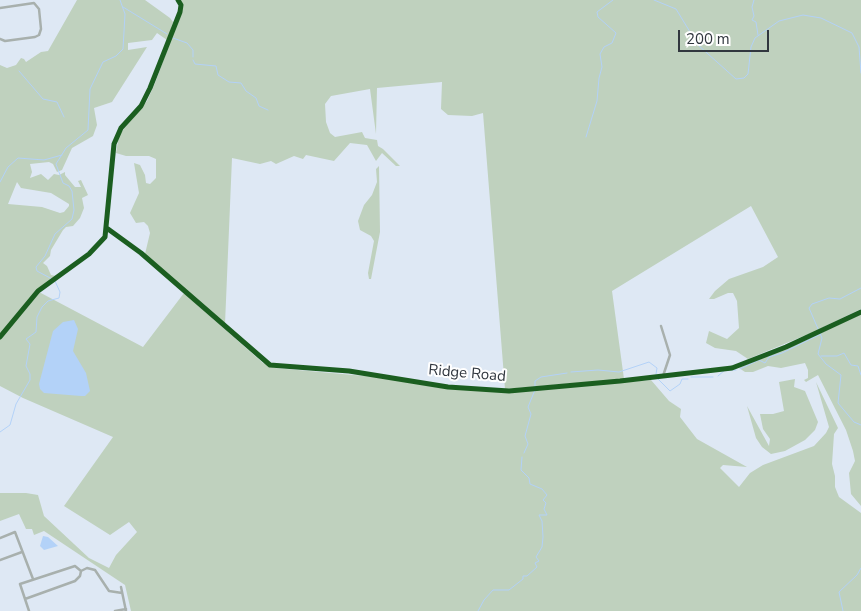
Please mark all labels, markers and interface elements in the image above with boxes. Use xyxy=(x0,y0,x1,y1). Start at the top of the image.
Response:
scale bar xyxy=(681,20,772,52)
text: 200 m xyxy=(686,29,730,49)
street label: Ridge Road xyxy=(427,362,507,386)

